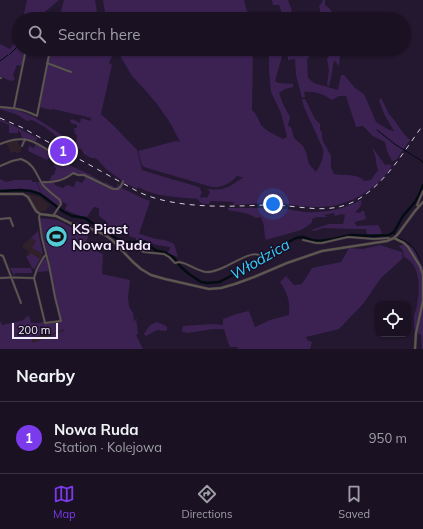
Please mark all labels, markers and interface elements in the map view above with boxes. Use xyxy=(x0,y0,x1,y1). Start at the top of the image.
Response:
search box xyxy=(12,12,411,56)
icon: search xyxy=(26,23,48,45)
text: Search here xyxy=(58,25,140,44)
pin: 1 xyxy=(50,136,76,166)
your location xyxy=(263,194,283,214)
place label: KS Piast Nowa Ruda xyxy=(72,220,151,254)
sports icon: KS Piast Nowa Ruda xyxy=(44,224,70,250)
water label: Włodzica xyxy=(227,234,293,284)
map controls xyxy=(375,301,411,337)
button: locate xyxy=(375,301,411,337)
scale bar xyxy=(12,321,58,340)
text: 200 m xyxy=(18,323,50,337)
text: Nearby xyxy=(16,365,75,386)
text: Nowa Ruda xyxy=(54,420,139,439)
text: 1 xyxy=(25,430,33,446)
text: 950 m xyxy=(369,430,407,446)
text: Station · Kolejowa xyxy=(54,439,162,455)
tab: Map xyxy=(53,483,76,521)
tab: Directions xyxy=(182,483,232,521)
tab: Saved xyxy=(338,483,370,521)

